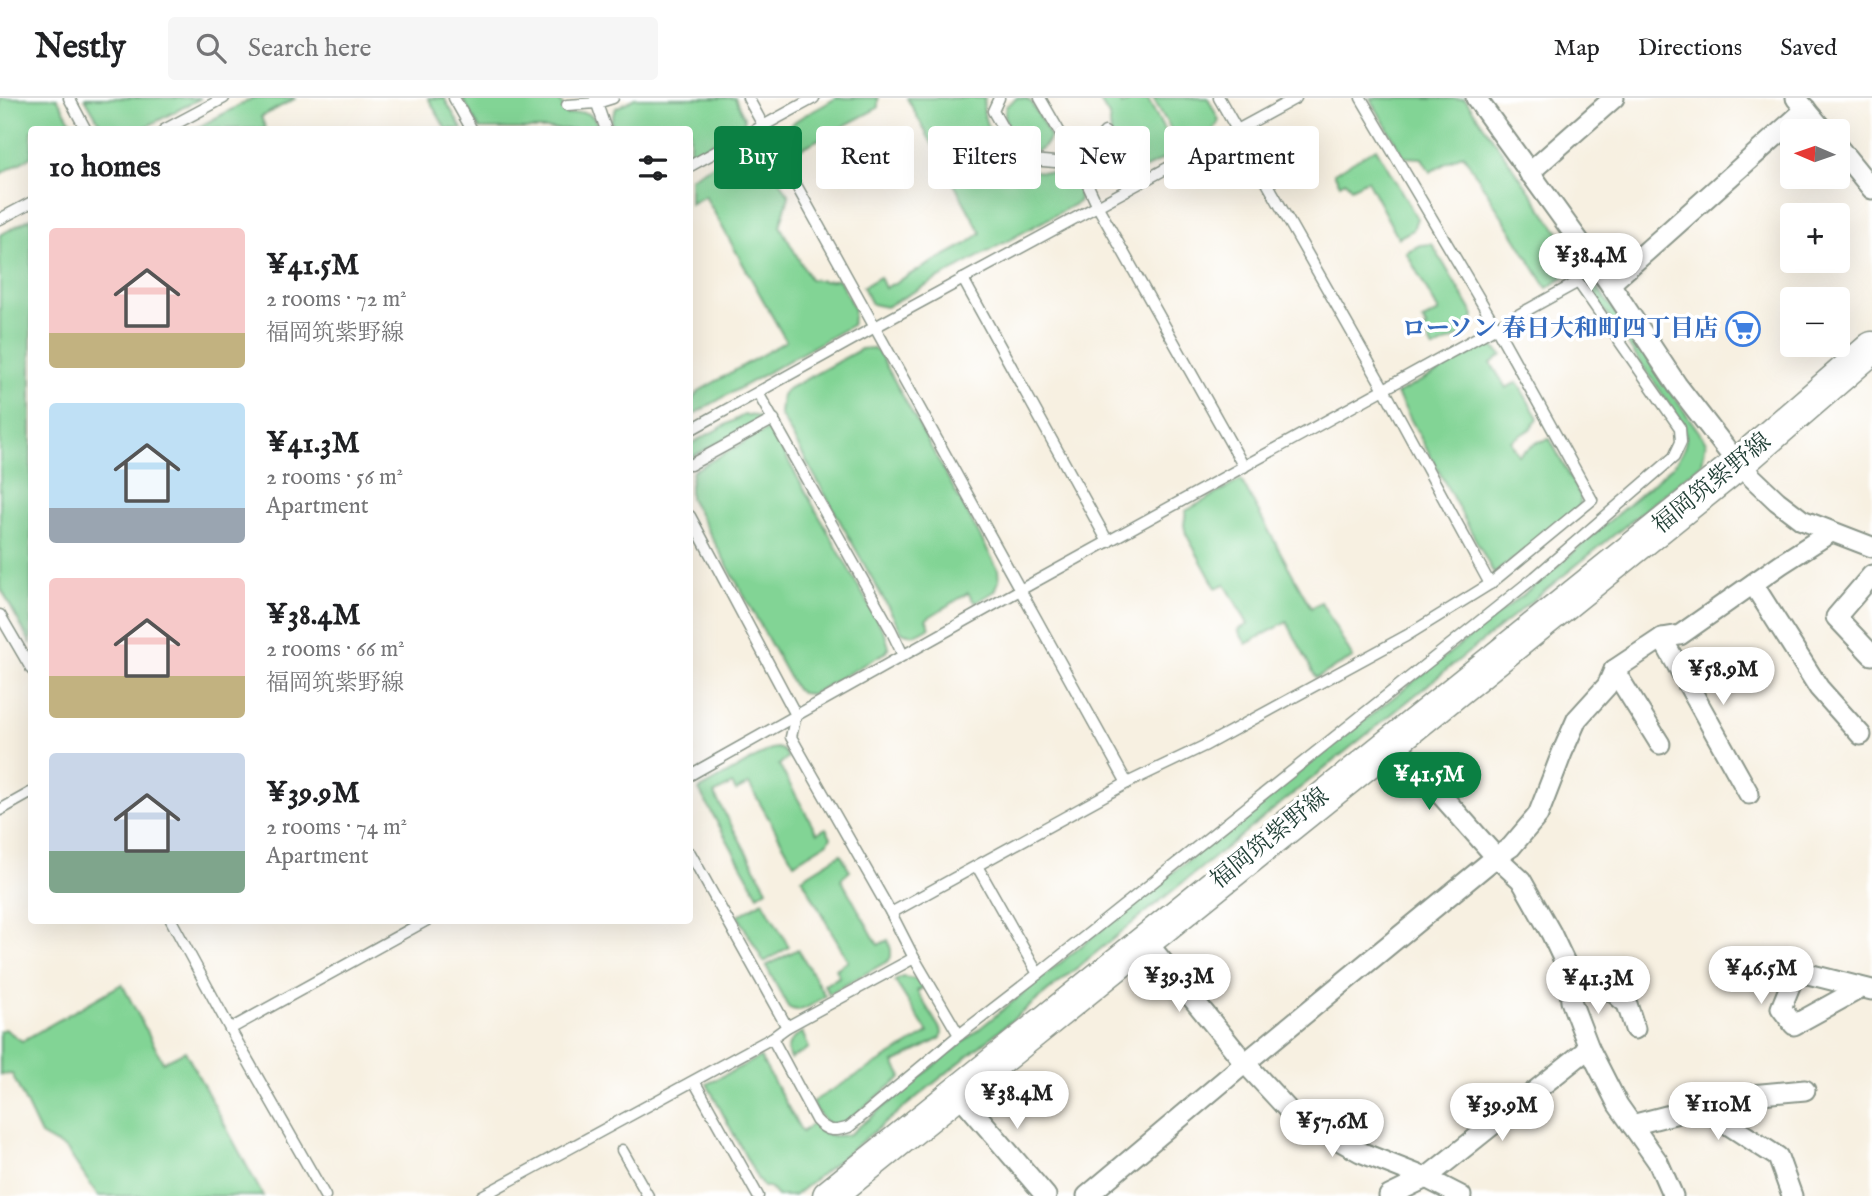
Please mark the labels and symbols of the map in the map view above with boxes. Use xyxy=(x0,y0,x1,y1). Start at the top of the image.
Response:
north arrow xyxy=(1780,119,1850,189)
pin: ¥38.4M xyxy=(1534,234,1648,293)
supermarket icon: ローソン 春日大和町四丁目店 xyxy=(1724,310,1762,348)
place label: ローソン 春日大和町四丁目店 xyxy=(1402,314,1718,345)
street label: 福岡筑紫野線 xyxy=(1646,427,1778,541)
pin: ¥58.9M xyxy=(1666,648,1780,707)
pin: ¥41.5M xyxy=(1372,752,1486,812)
street label: 福岡筑紫野線 xyxy=(1204,782,1336,896)
pin: ¥46.5M xyxy=(1704,946,1818,1006)
pin: ¥39.3M xyxy=(1122,954,1236,1014)
pin: ¥41.3M xyxy=(1541,956,1655,1016)
pin: ¥38.4M xyxy=(960,1072,1074,1131)
pin: ¥110M xyxy=(1669,1082,1767,1142)
pin: ¥39.9M xyxy=(1445,1084,1559,1143)
pin: ¥57.6M xyxy=(1275,1100,1389,1159)

